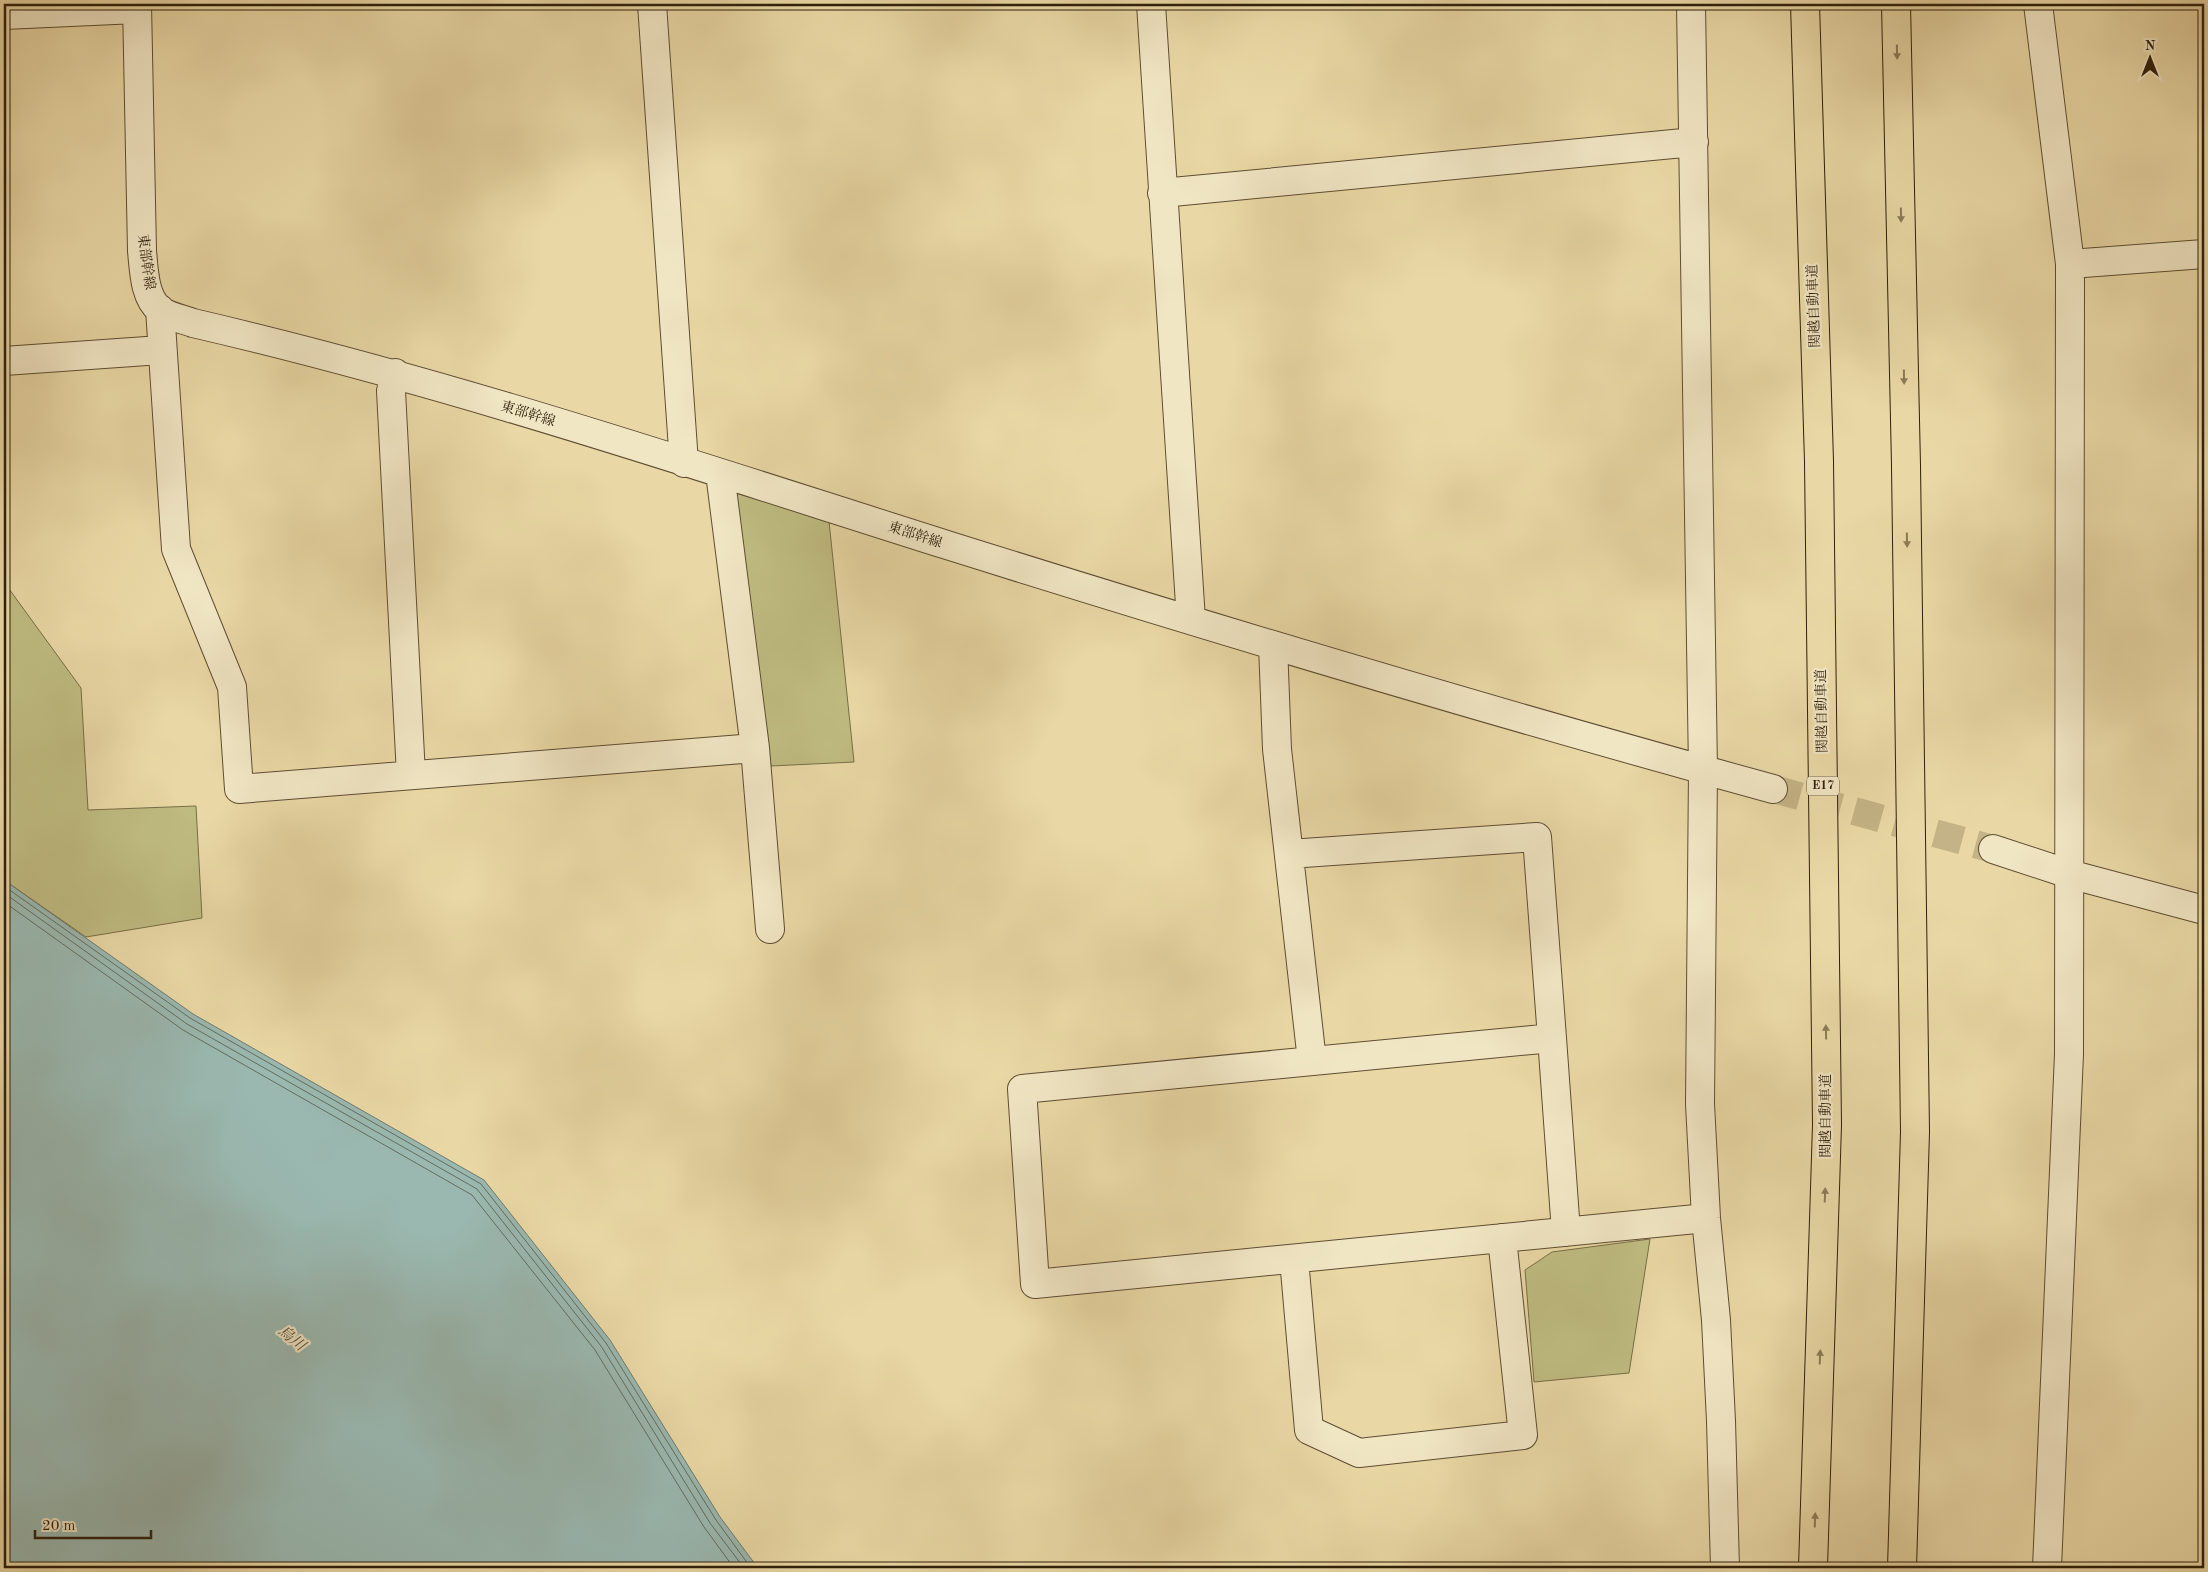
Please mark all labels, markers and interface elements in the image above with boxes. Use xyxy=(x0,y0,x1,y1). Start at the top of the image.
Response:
north arrow xyxy=(2126,32,2176,82)
text: N xyxy=(2145,39,2156,53)
one-way arrow xyxy=(1893,45,1901,61)
one-way arrow xyxy=(1897,207,1905,223)
street label: 東部幹線 xyxy=(135,233,158,291)
street label: 関越自動車道 xyxy=(1805,264,1822,348)
one-way arrow xyxy=(1900,370,1908,386)
street label: 東部幹線 xyxy=(499,398,557,429)
street label: 東部幹線 xyxy=(886,519,944,550)
one-way arrow xyxy=(1903,532,1911,548)
street label: 関越自動車道 xyxy=(1813,669,1830,753)
road number: E17 xyxy=(1807,776,1839,796)
one-way arrow xyxy=(1822,1024,1830,1040)
street label: 関越自動車道 xyxy=(1818,1074,1833,1158)
one-way arrow xyxy=(1821,1186,1829,1202)
water label: 烏川 xyxy=(275,1322,310,1356)
one-way arrow xyxy=(1816,1349,1824,1365)
scale bar xyxy=(35,1507,151,1539)
one-way arrow xyxy=(1811,1511,1819,1527)
text: 20 m xyxy=(42,1519,76,1534)

